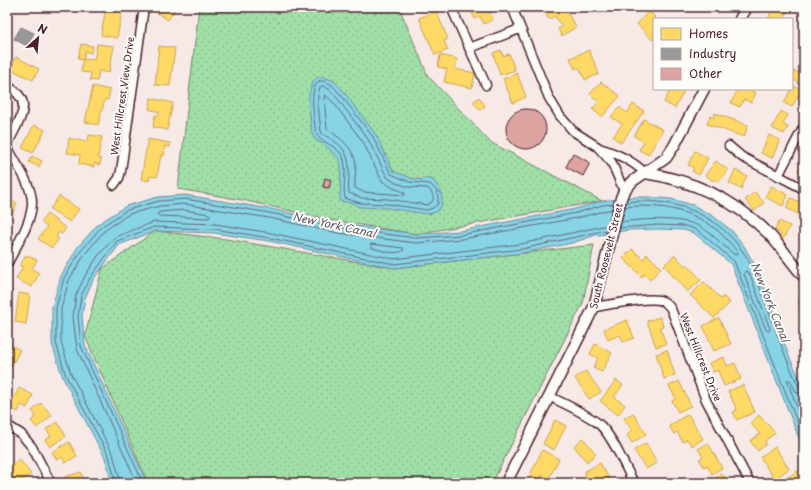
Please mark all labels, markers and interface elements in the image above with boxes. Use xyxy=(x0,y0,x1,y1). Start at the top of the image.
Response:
north arrow xyxy=(18,18,58,58)
legend xyxy=(653,18,793,90)
text: N xyxy=(35,19,51,38)
text: Homes xyxy=(689,24,728,42)
street label: West Hillcrest View Drive xyxy=(106,36,137,156)
text: Industry xyxy=(689,44,737,62)
text: Other xyxy=(689,64,722,82)
street label: South Roosevelt Street xyxy=(585,201,626,311)
water label: New York Canal xyxy=(291,207,379,242)
water label: New York Canal xyxy=(747,259,795,346)
street label: West Hillcrest Drive xyxy=(677,310,726,403)

